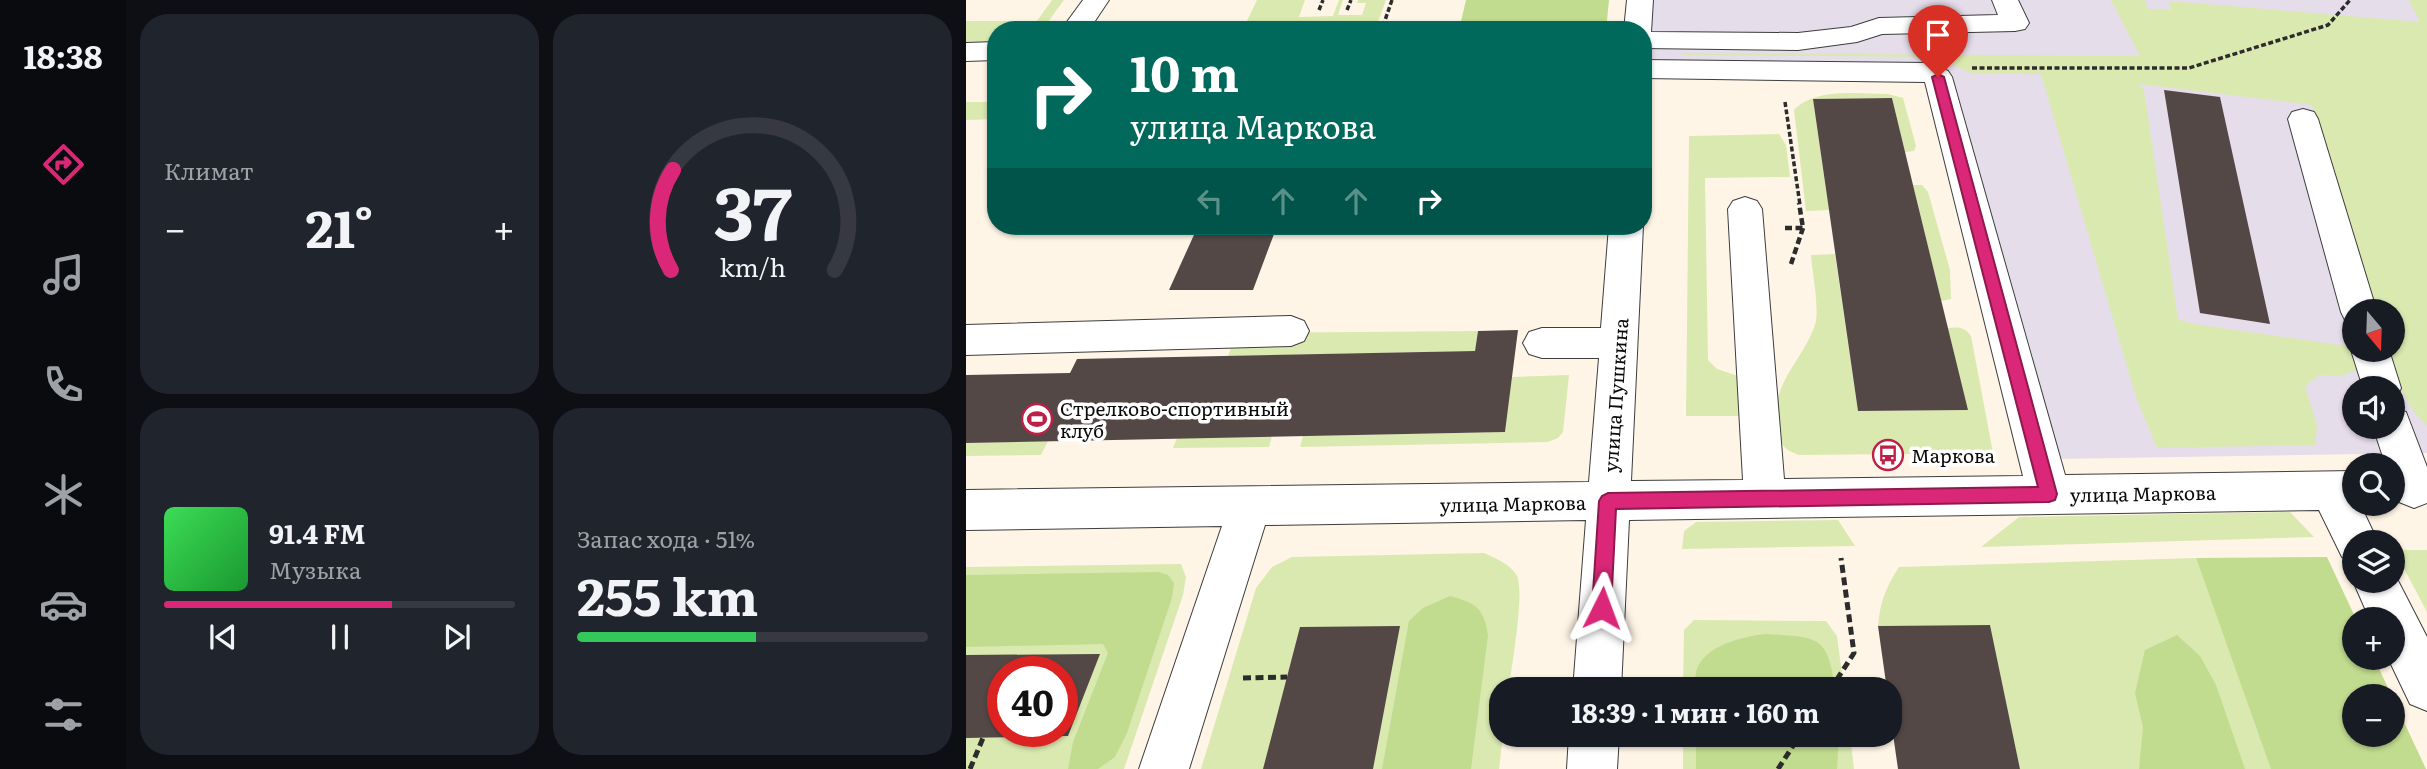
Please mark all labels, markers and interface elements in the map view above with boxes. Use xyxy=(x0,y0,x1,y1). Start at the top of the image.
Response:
pin xyxy=(1908,5,1968,77)
icon: arrive xyxy=(1919,16,1957,54)
text: 18:38 xyxy=(23,31,103,79)
text: 10 m xyxy=(1130,34,1239,107)
icon: right xyxy=(1015,49,1106,140)
text: улица Маркова xyxy=(1130,101,1376,149)
icon: directions xyxy=(39,140,88,189)
text: Климат xyxy=(164,153,254,187)
text: 37 xyxy=(713,154,792,262)
icon: left xyxy=(1191,182,1229,220)
icon: ahead xyxy=(1264,182,1302,220)
icon: ahead xyxy=(1337,182,1375,220)
icon: right xyxy=(1410,182,1448,220)
text: 21° xyxy=(306,187,373,264)
text: − xyxy=(164,198,186,255)
text: + xyxy=(493,198,515,255)
text: km/h xyxy=(719,248,786,285)
icon: music xyxy=(39,250,88,299)
north arrow xyxy=(2342,299,2404,362)
map controls xyxy=(2342,299,2405,747)
street label: улица Пушкина xyxy=(1596,316,1634,473)
icon: phone xyxy=(39,360,88,409)
button: sound xyxy=(2342,376,2405,439)
place label: Стрелково-спортивный клуб xyxy=(1060,394,1289,444)
sports icon: Стрелково-спортивный клуб xyxy=(1020,402,1054,436)
bus stop icon: Маркова xyxy=(1871,438,1905,472)
place label: Маркова xyxy=(1911,441,1996,469)
button: search xyxy=(2342,453,2405,516)
icon: climate xyxy=(39,470,88,519)
street label: улица Маркова xyxy=(2070,478,2217,508)
street label: улица Маркова xyxy=(1440,488,1587,518)
text: 91.4 FM xyxy=(269,513,366,552)
text: Запас хода · 51% xyxy=(577,521,755,555)
button: layers xyxy=(2342,530,2405,593)
text: Музыка xyxy=(269,552,361,586)
text: 255 km xyxy=(577,555,758,632)
position arrow xyxy=(1565,571,1639,645)
icon: car xyxy=(39,580,88,629)
button: + xyxy=(2342,607,2405,670)
icon: previous xyxy=(204,618,242,656)
icon: pause xyxy=(321,618,359,656)
icon: next xyxy=(438,618,476,656)
speed limit sign: 40 xyxy=(987,656,1078,747)
button: − xyxy=(2342,684,2405,747)
icon: filters xyxy=(39,690,88,739)
text: 18:39 · 1 мин · 160 m xyxy=(1572,692,1819,731)

